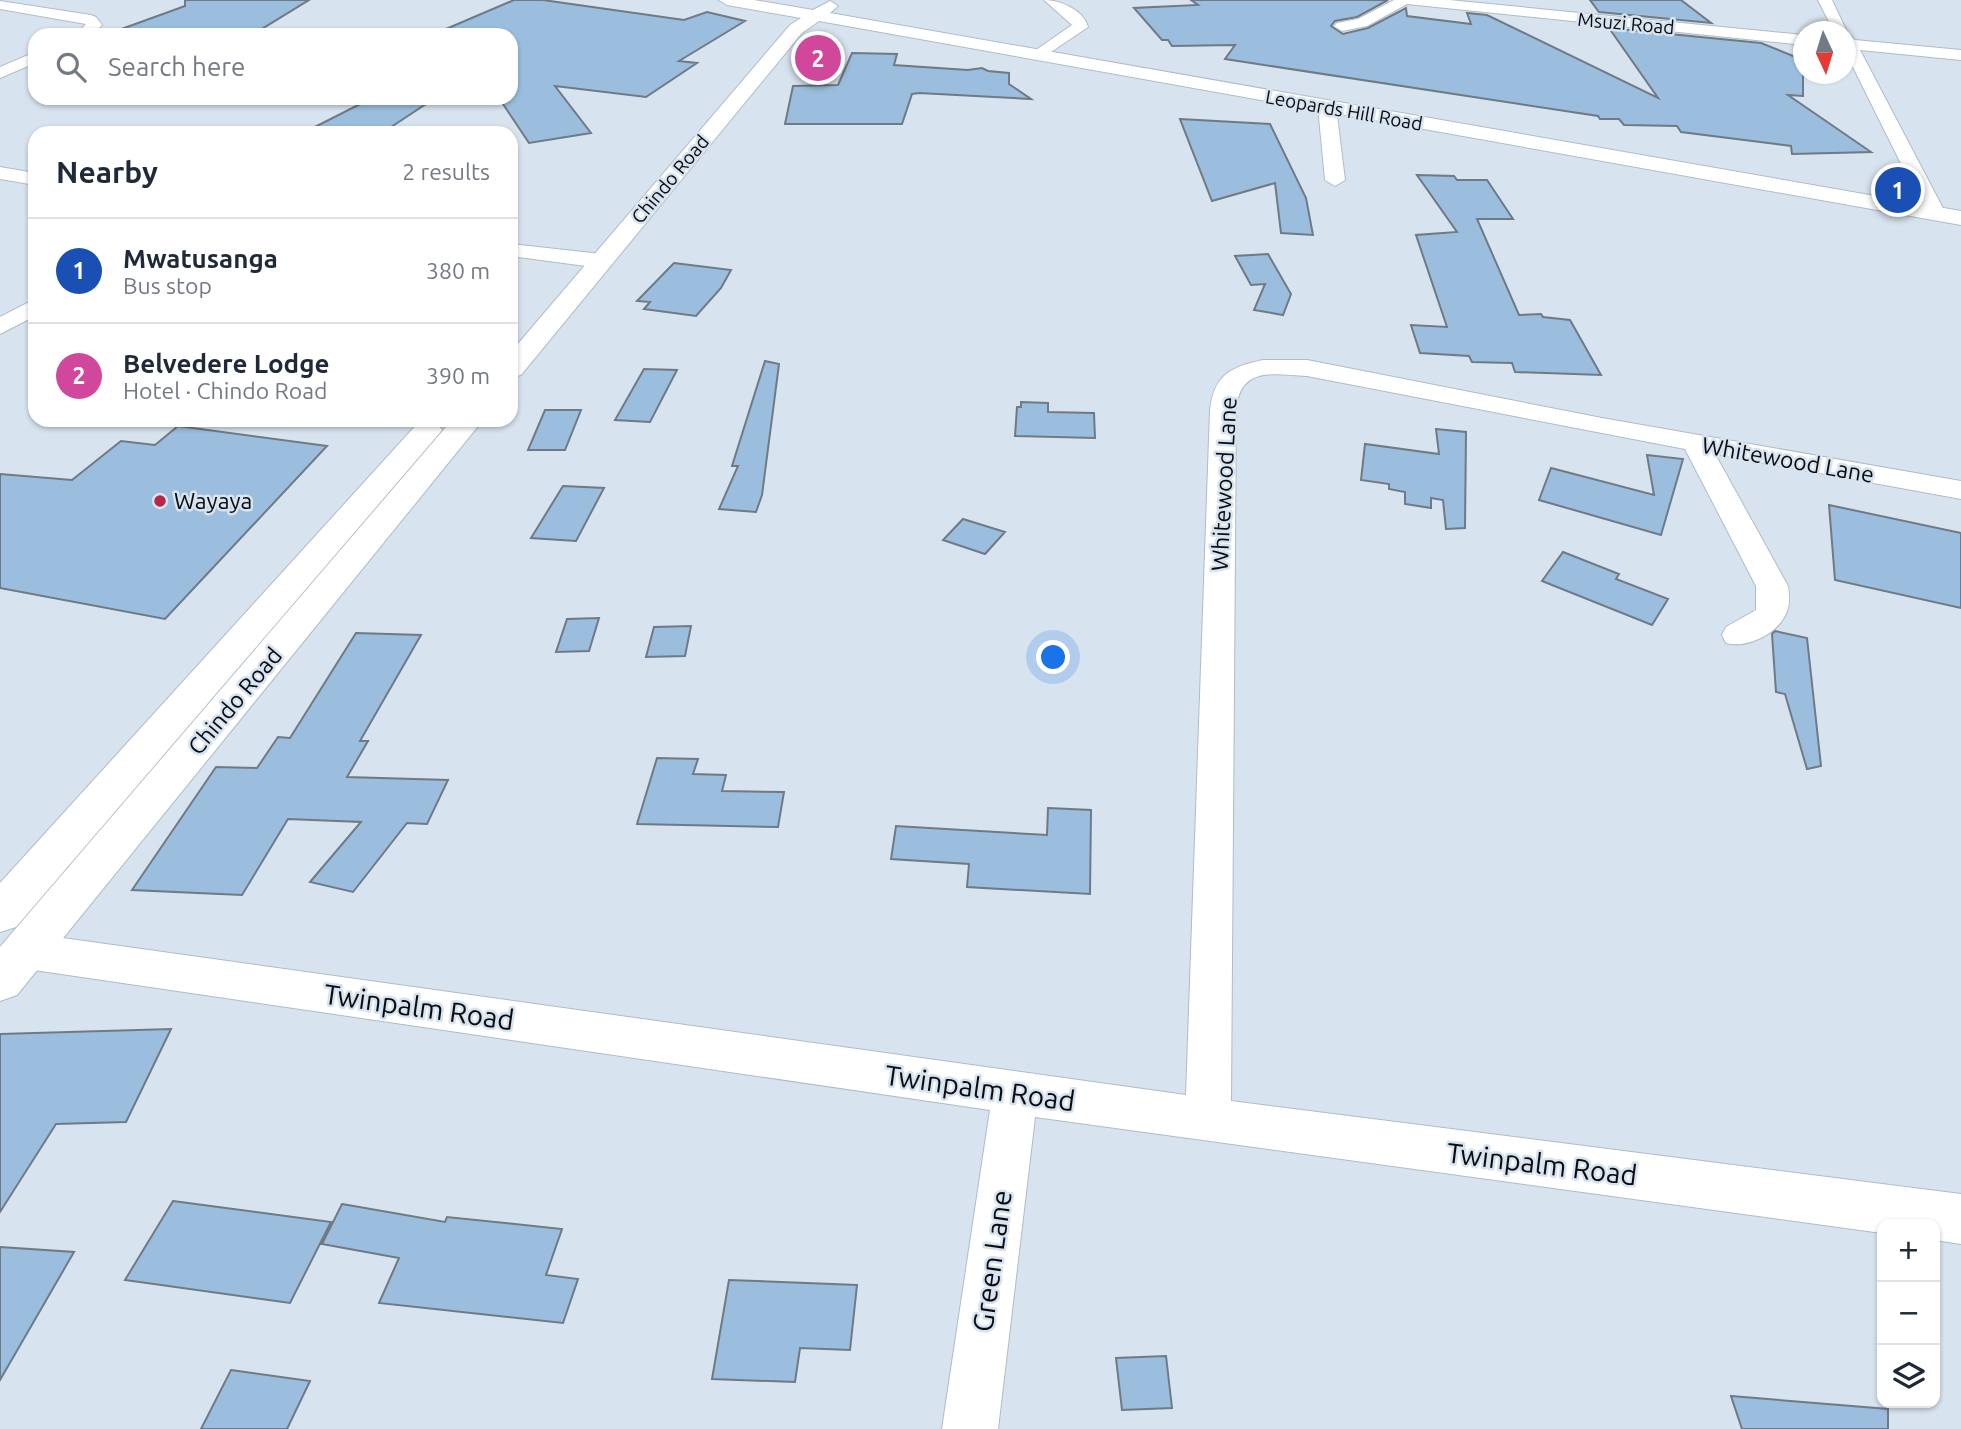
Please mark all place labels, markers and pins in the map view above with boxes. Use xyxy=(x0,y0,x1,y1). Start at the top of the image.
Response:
pin: 2 xyxy=(795,32,841,84)
pin: 1 xyxy=(1875,164,1921,216)
place label: Wayaya xyxy=(174,488,252,513)
marker: Wayaya xyxy=(152,493,168,509)

